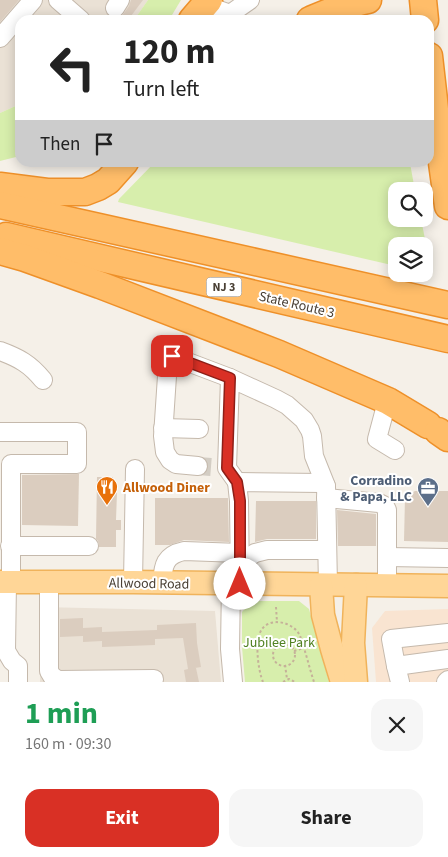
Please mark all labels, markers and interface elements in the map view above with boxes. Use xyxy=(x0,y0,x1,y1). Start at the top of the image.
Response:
text: 120 m xyxy=(123,27,215,77)
icon: left xyxy=(40,35,105,100)
text: Turn left xyxy=(123,73,199,105)
icon: arrive xyxy=(90,130,118,158)
text: Then xyxy=(40,131,80,158)
map controls xyxy=(388,182,433,282)
button: search xyxy=(388,182,433,227)
button: layers xyxy=(388,237,433,282)
road number: NJ 3 xyxy=(206,278,242,296)
street label: State Route 3 xyxy=(257,287,337,323)
pin xyxy=(151,335,193,377)
icon: arrive xyxy=(158,342,186,370)
place label: Corradino & Papa, LLC xyxy=(340,471,412,507)
restaurant icon: Allwood Diner xyxy=(95,475,119,506)
office icon: Corradino & Papa, LLC xyxy=(416,476,440,507)
place label: Allwood Diner xyxy=(122,478,210,498)
position arrow xyxy=(213,557,265,609)
street label: Allwood Road xyxy=(109,573,189,595)
park label: Jubilee Park xyxy=(243,633,315,653)
text: 1 min xyxy=(25,692,98,735)
button: close xyxy=(371,699,423,751)
text: 160 m · 09:30 xyxy=(25,733,112,755)
button: Exit xyxy=(25,789,219,847)
button: Share xyxy=(229,789,423,847)

